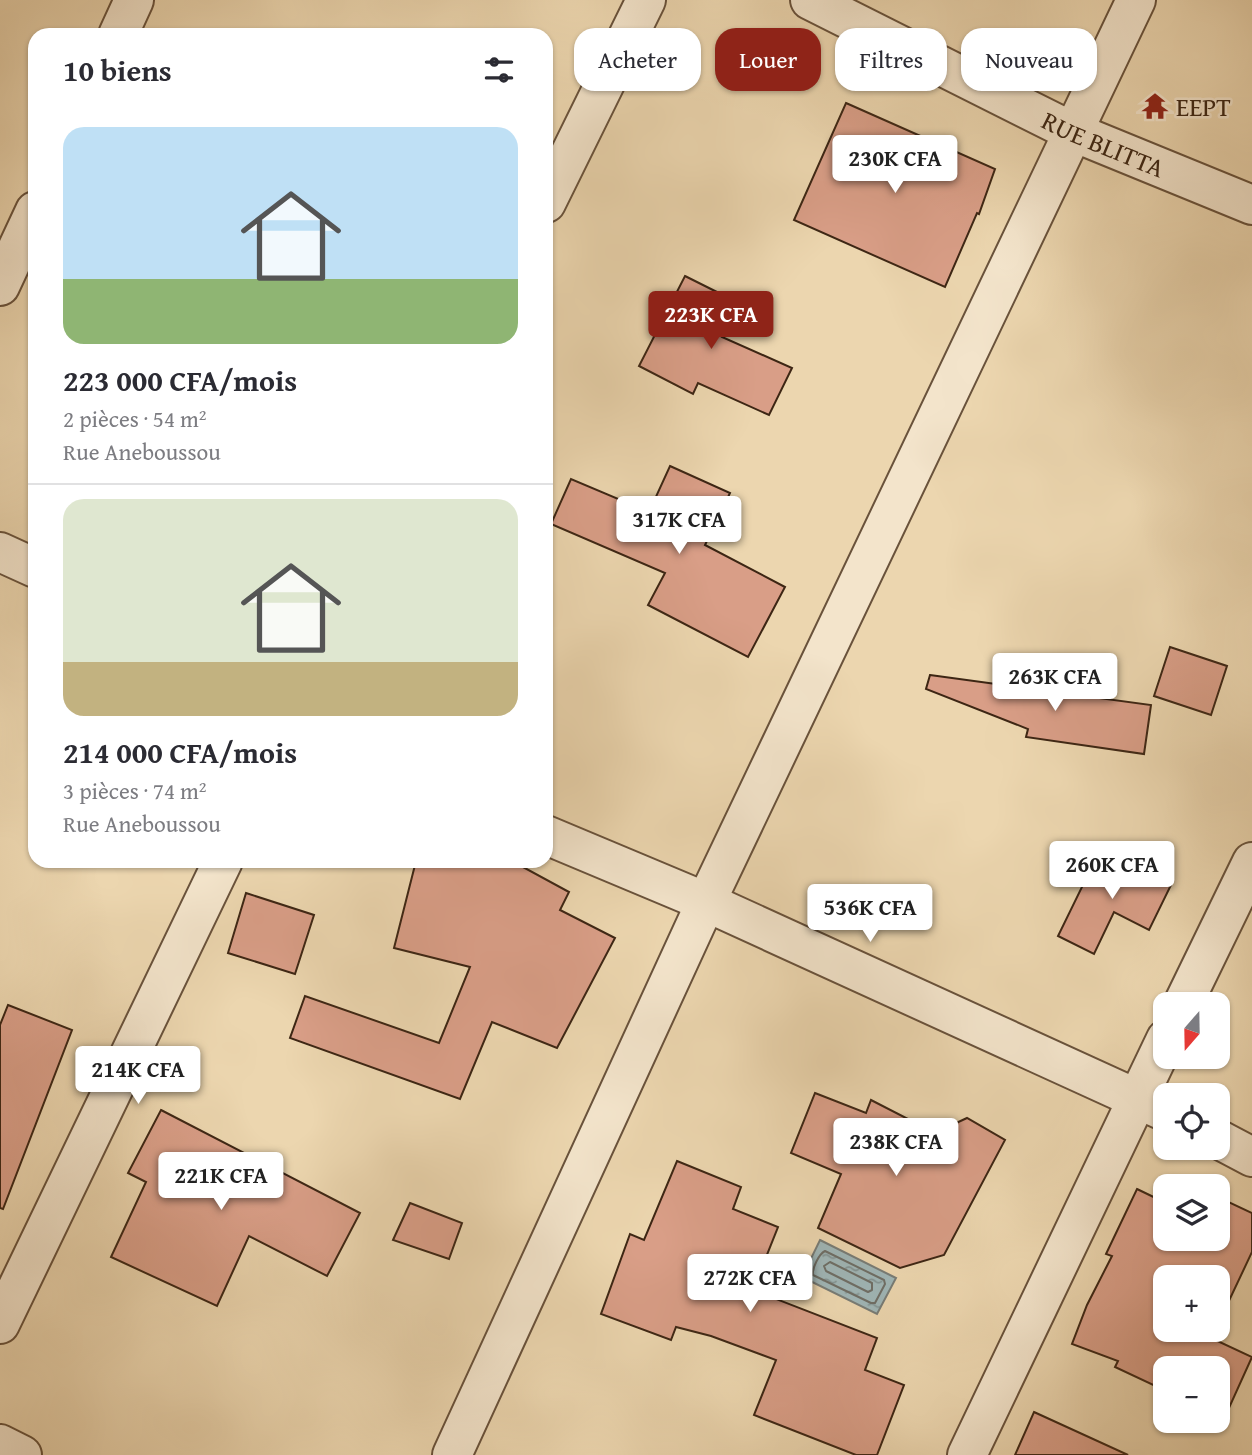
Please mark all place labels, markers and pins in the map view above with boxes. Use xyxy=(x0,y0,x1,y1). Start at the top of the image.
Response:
place label: EEPT xyxy=(1176,87,1231,126)
temple icon: EEPT xyxy=(1140,91,1170,121)
pin: 230K CFA xyxy=(823,136,967,195)
pin: 223K CFA xyxy=(639,292,783,351)
pin: 317K CFA xyxy=(607,496,751,556)
pin: 263K CFA xyxy=(983,654,1127,713)
pin: 260K CFA xyxy=(1040,842,1184,901)
pin: 536K CFA xyxy=(798,884,942,944)
pin: 214K CFA xyxy=(66,1046,210,1106)
pin: 238K CFA xyxy=(824,1118,968,1178)
pin: 221K CFA xyxy=(149,1152,293,1212)
pin: 272K CFA xyxy=(678,1254,822,1314)

